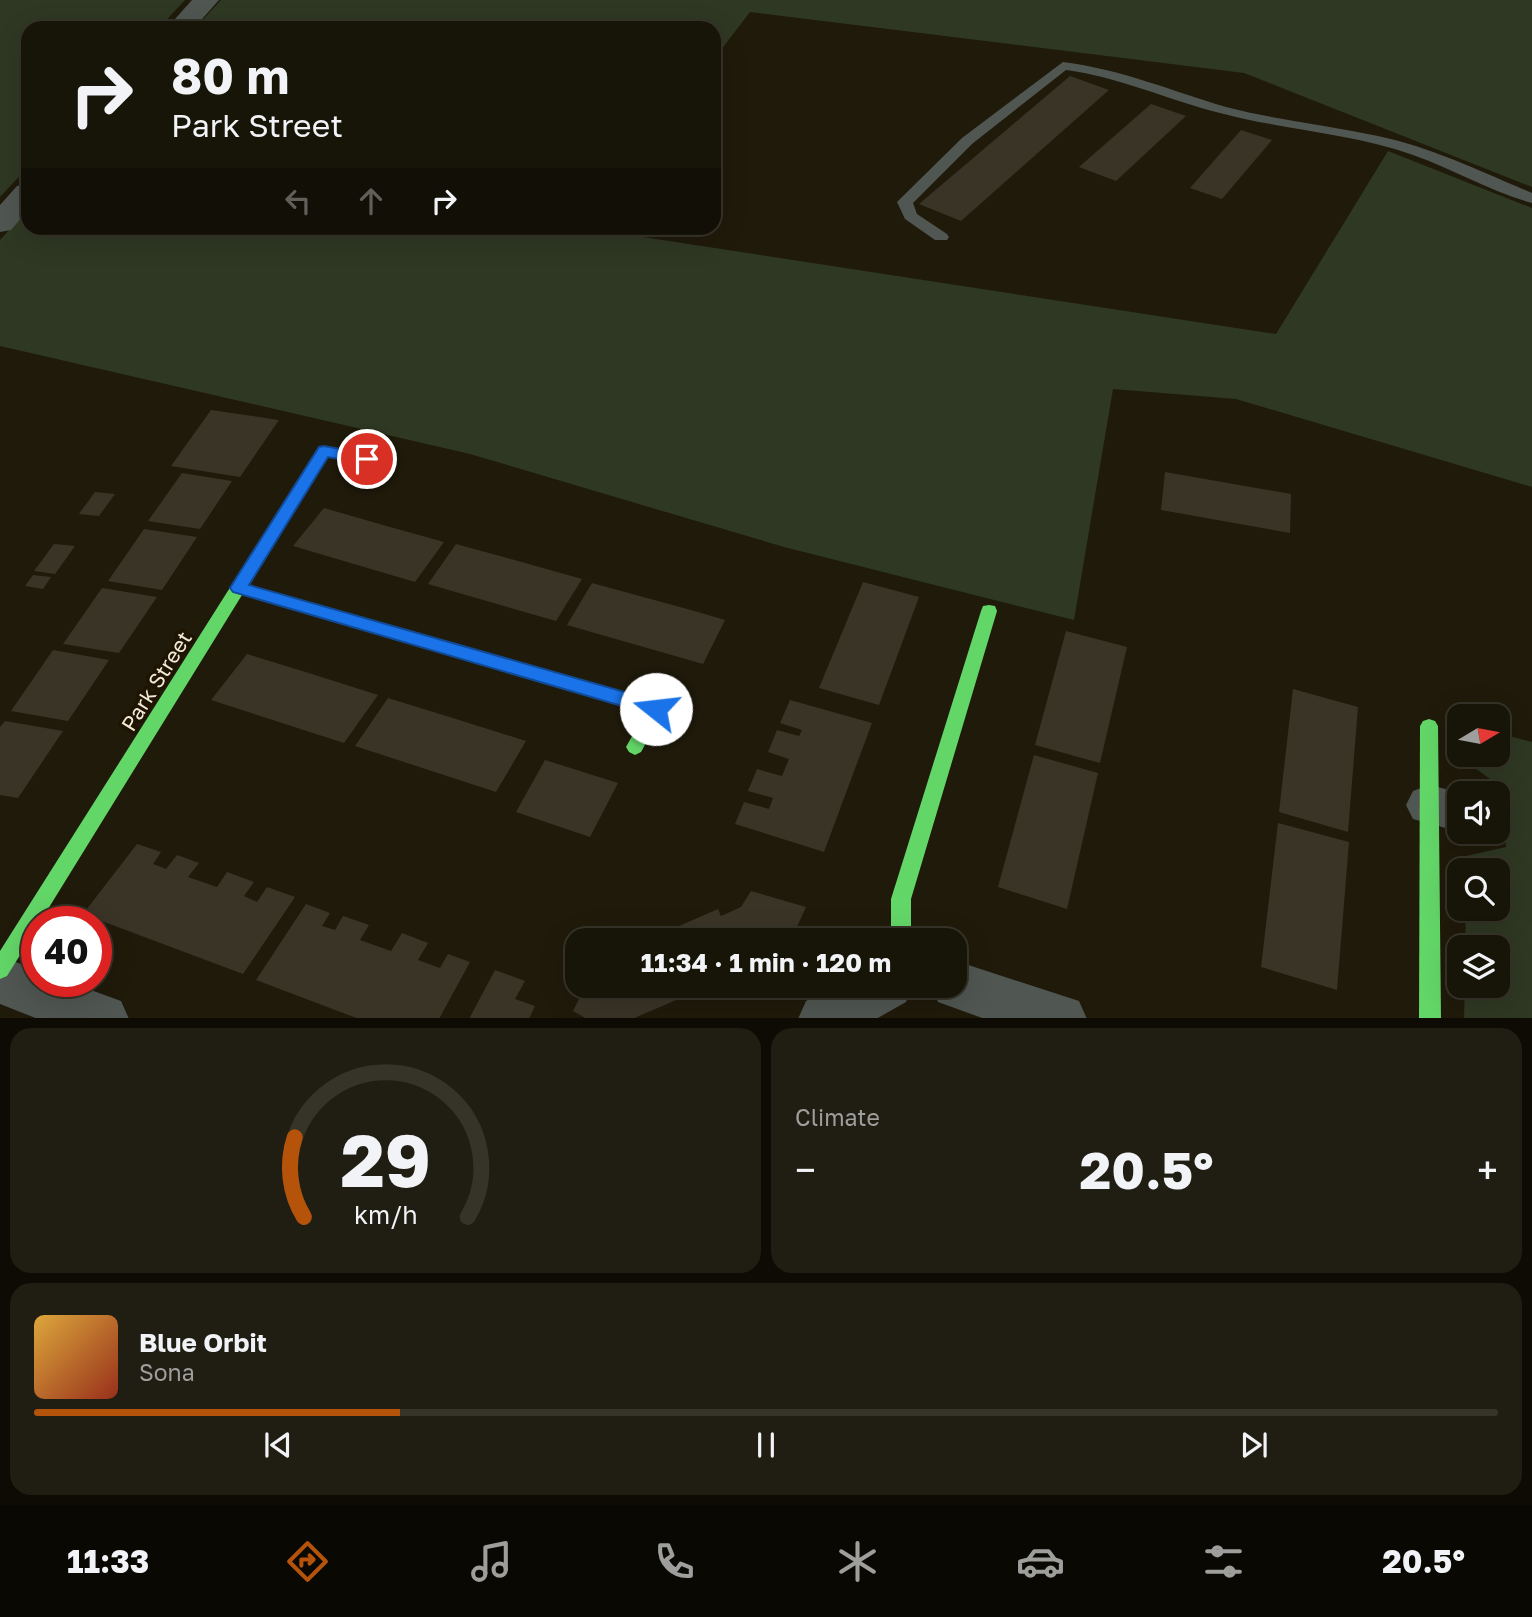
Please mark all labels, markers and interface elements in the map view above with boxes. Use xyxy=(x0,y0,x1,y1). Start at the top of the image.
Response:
text: 80 m xyxy=(171,46,289,105)
icon: right xyxy=(56,49,147,140)
text: Park Street xyxy=(171,106,343,144)
icon: left xyxy=(279,182,317,220)
icon: ahead xyxy=(352,182,390,220)
icon: right xyxy=(425,182,463,220)
pin xyxy=(337,429,397,489)
icon: arrive xyxy=(348,440,386,478)
street label: Park Street xyxy=(115,626,197,736)
position arrow xyxy=(619,672,693,746)
north arrow xyxy=(1447,704,1510,766)
map controls xyxy=(1447,704,1510,998)
button: sound xyxy=(1447,781,1510,844)
button: search xyxy=(1447,858,1510,921)
speed limit sign: 40 xyxy=(21,906,112,997)
button: layers xyxy=(1447,935,1510,998)
text: 11:34 · 1 min · 120 m xyxy=(641,947,891,978)
text: Climate xyxy=(795,1103,880,1131)
text: 29 xyxy=(340,1116,431,1203)
text: 20.5° xyxy=(1079,1138,1214,1200)
text: − xyxy=(795,1147,816,1192)
text: + xyxy=(1477,1147,1498,1192)
text: km/h xyxy=(354,1198,417,1229)
text: Blue Orbit xyxy=(139,1327,267,1358)
text: Sona xyxy=(139,1358,195,1386)
icon: previous xyxy=(259,1426,297,1464)
icon: pause xyxy=(747,1426,785,1464)
icon: next xyxy=(1235,1426,1273,1464)
icon: directions xyxy=(283,1537,332,1586)
icon: music xyxy=(467,1537,516,1586)
icon: phone xyxy=(650,1537,699,1586)
icon: climate xyxy=(833,1537,882,1586)
icon: car xyxy=(1016,1537,1065,1586)
icon: filters xyxy=(1199,1537,1248,1586)
text: 11:33 xyxy=(67,1542,149,1580)
text: 20.5° xyxy=(1382,1542,1465,1580)

